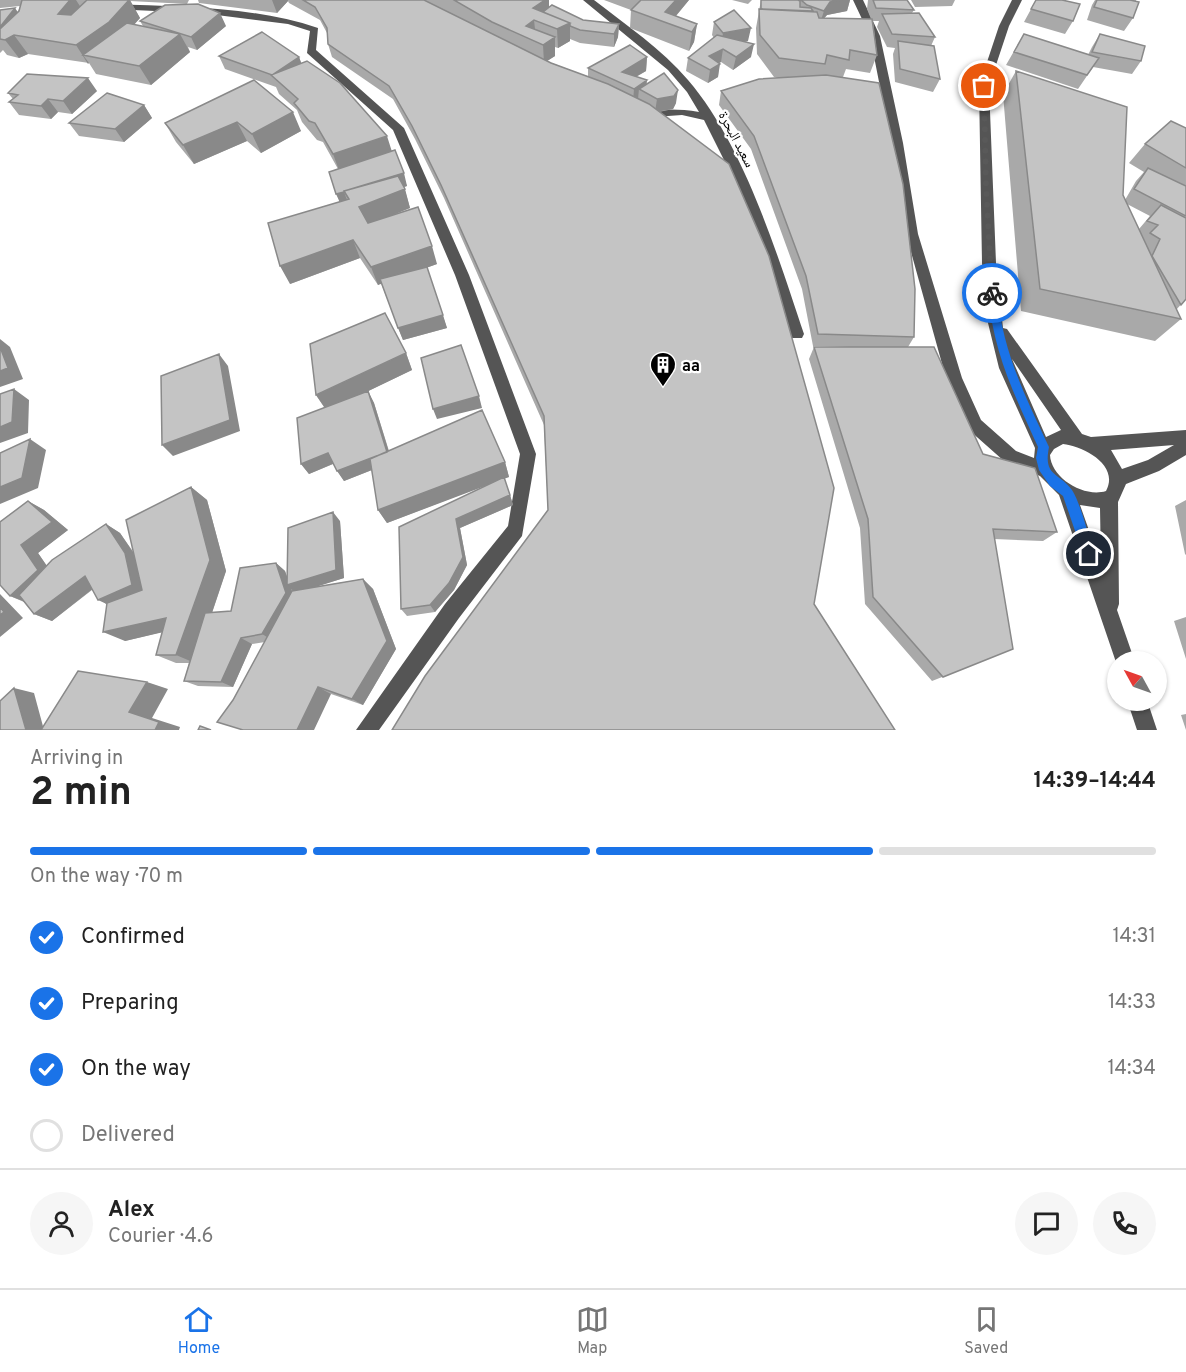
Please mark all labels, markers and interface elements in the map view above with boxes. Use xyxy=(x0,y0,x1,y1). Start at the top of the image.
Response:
pin xyxy=(958,60,1009,111)
icon: bag xyxy=(967,69,1000,102)
street label: سعيد البحرة xyxy=(714,109,758,171)
courier xyxy=(962,263,1022,323)
icon: bike xyxy=(976,277,1009,310)
building icon: aa xyxy=(648,350,678,388)
place label: aa xyxy=(682,357,700,377)
pin xyxy=(1063,528,1114,579)
icon: home xyxy=(1072,537,1105,570)
north arrow xyxy=(1107,651,1167,711)
map controls xyxy=(1107,651,1167,711)
text: Arriving in xyxy=(30,746,123,772)
text: 14:39–14:44 xyxy=(1033,768,1156,795)
text: 2 min xyxy=(30,770,132,819)
text: On the way · 70 m xyxy=(30,864,183,890)
icon: check xyxy=(30,921,63,954)
text: Confirmed xyxy=(81,924,185,951)
text: 14:31 xyxy=(1113,924,1156,950)
icon: check xyxy=(30,987,63,1020)
text: Preparing xyxy=(81,990,179,1017)
text: 14:33 xyxy=(1108,990,1156,1016)
icon: check xyxy=(30,1053,63,1086)
text: On the way xyxy=(81,1056,191,1083)
text: 14:34 xyxy=(1108,1056,1156,1082)
text: Delivered xyxy=(81,1122,175,1149)
button: person xyxy=(30,1192,93,1255)
button: chat xyxy=(1015,1192,1078,1255)
button: phone xyxy=(1093,1192,1156,1255)
text: Alex xyxy=(108,1197,155,1224)
text: Courier · 4.6 xyxy=(108,1224,213,1250)
tab: Home xyxy=(178,1303,220,1359)
tab: Map xyxy=(576,1303,609,1359)
tab: Saved xyxy=(964,1303,1008,1359)

